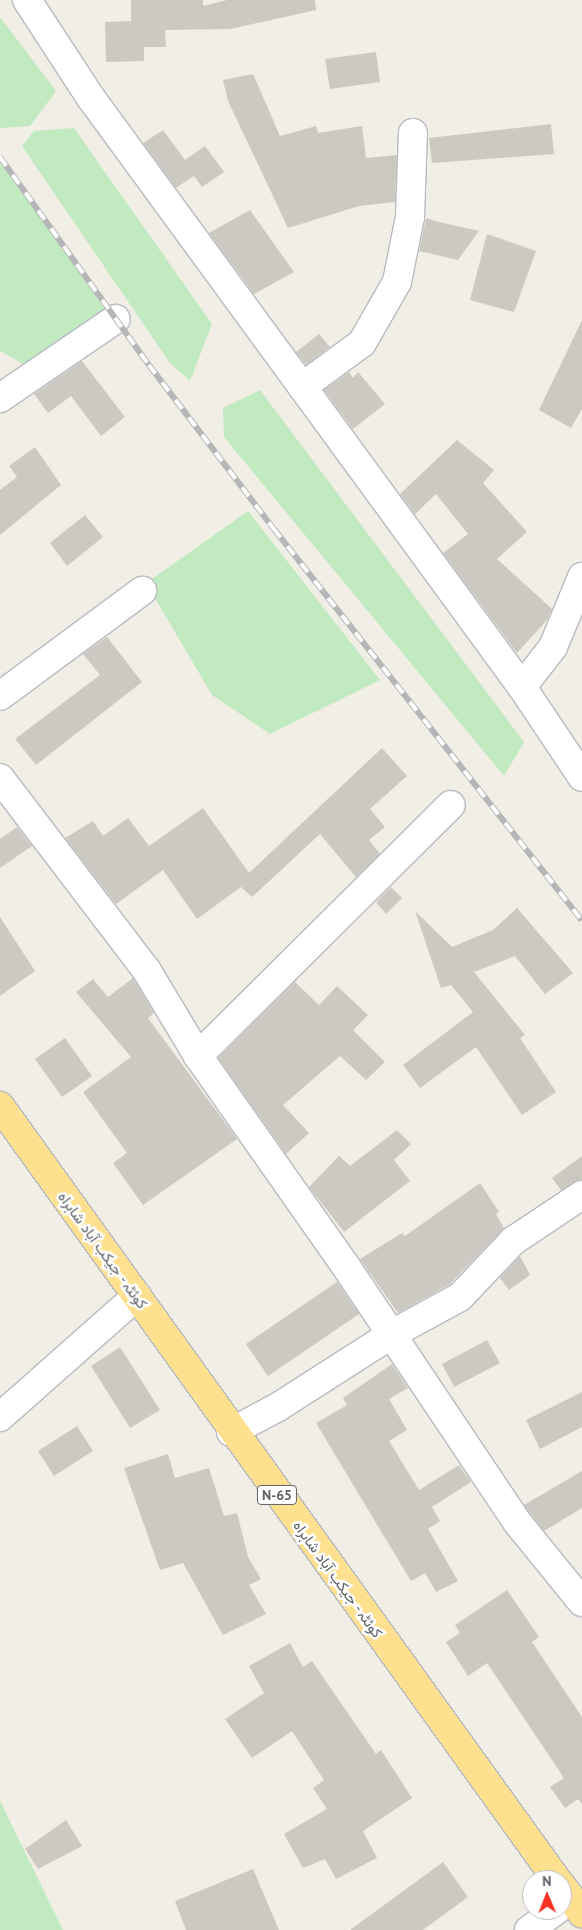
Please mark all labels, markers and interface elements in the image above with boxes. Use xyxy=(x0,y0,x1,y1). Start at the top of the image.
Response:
street label: کوئٹہ - جیکب آباد شاہراہ xyxy=(54,1187,152,1313)
road number: N-65 xyxy=(256,1484,298,1506)
street label: کوئٹہ - جیکب آباد شاہراہ xyxy=(289,1516,387,1642)
north arrow xyxy=(522,1870,572,1920)
text: N xyxy=(542,1872,552,1890)

